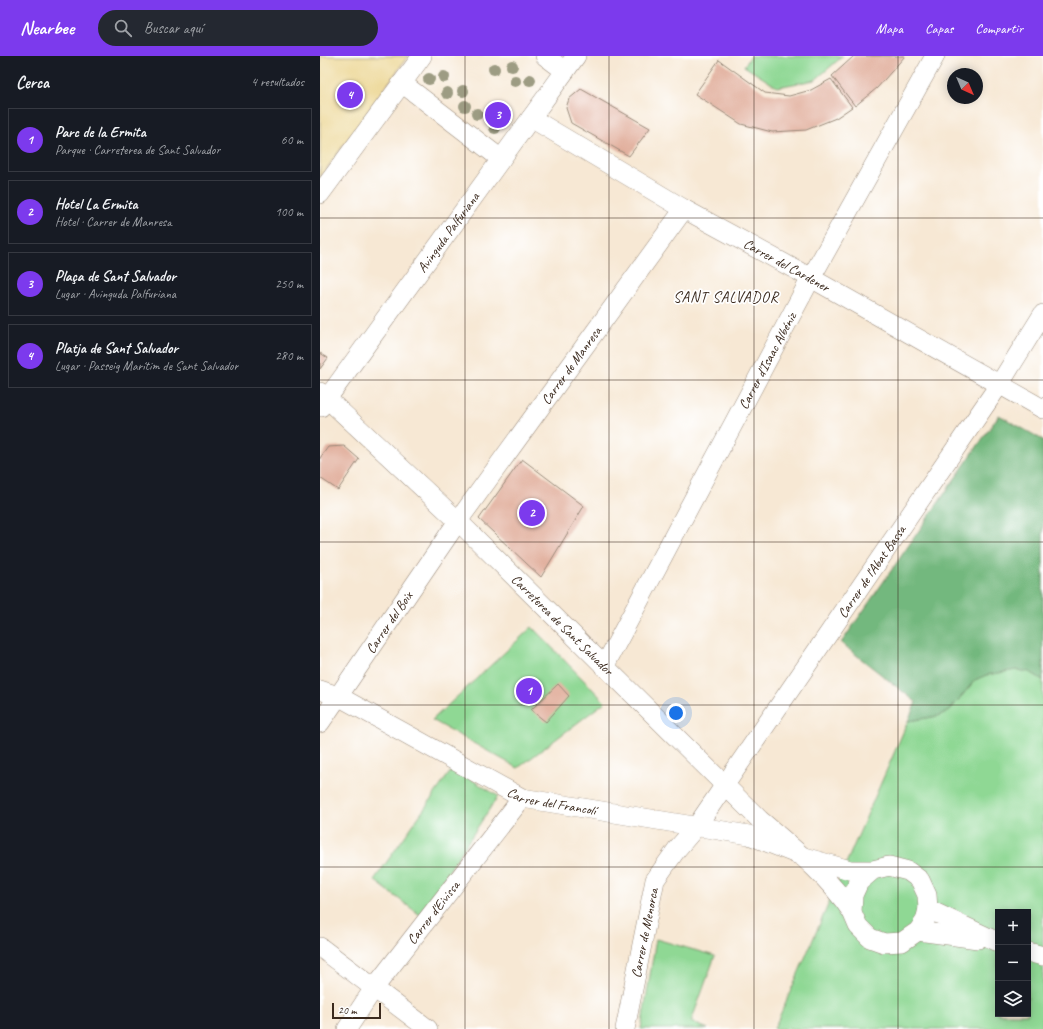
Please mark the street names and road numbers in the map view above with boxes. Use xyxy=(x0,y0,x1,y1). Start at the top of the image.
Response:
street label: Avinguda Palfuriana xyxy=(413,188,484,276)
street label: Carrer del Cardener xyxy=(741,235,834,296)
street label: Carrer d'Isaac Albéniz xyxy=(734,308,800,412)
street label: Carrer de Manresa xyxy=(537,322,605,407)
street label: Carrer de l'Abat Bassa xyxy=(834,521,910,621)
street label: Carreterea de Sant Salvador xyxy=(508,570,618,679)
street label: Carrer del Boix xyxy=(362,587,417,657)
street label: Carrer del Francolí xyxy=(504,783,601,819)
street label: Carrer d'Eivissa xyxy=(403,876,464,947)
street label: Carrer de Menorca xyxy=(627,885,662,979)

